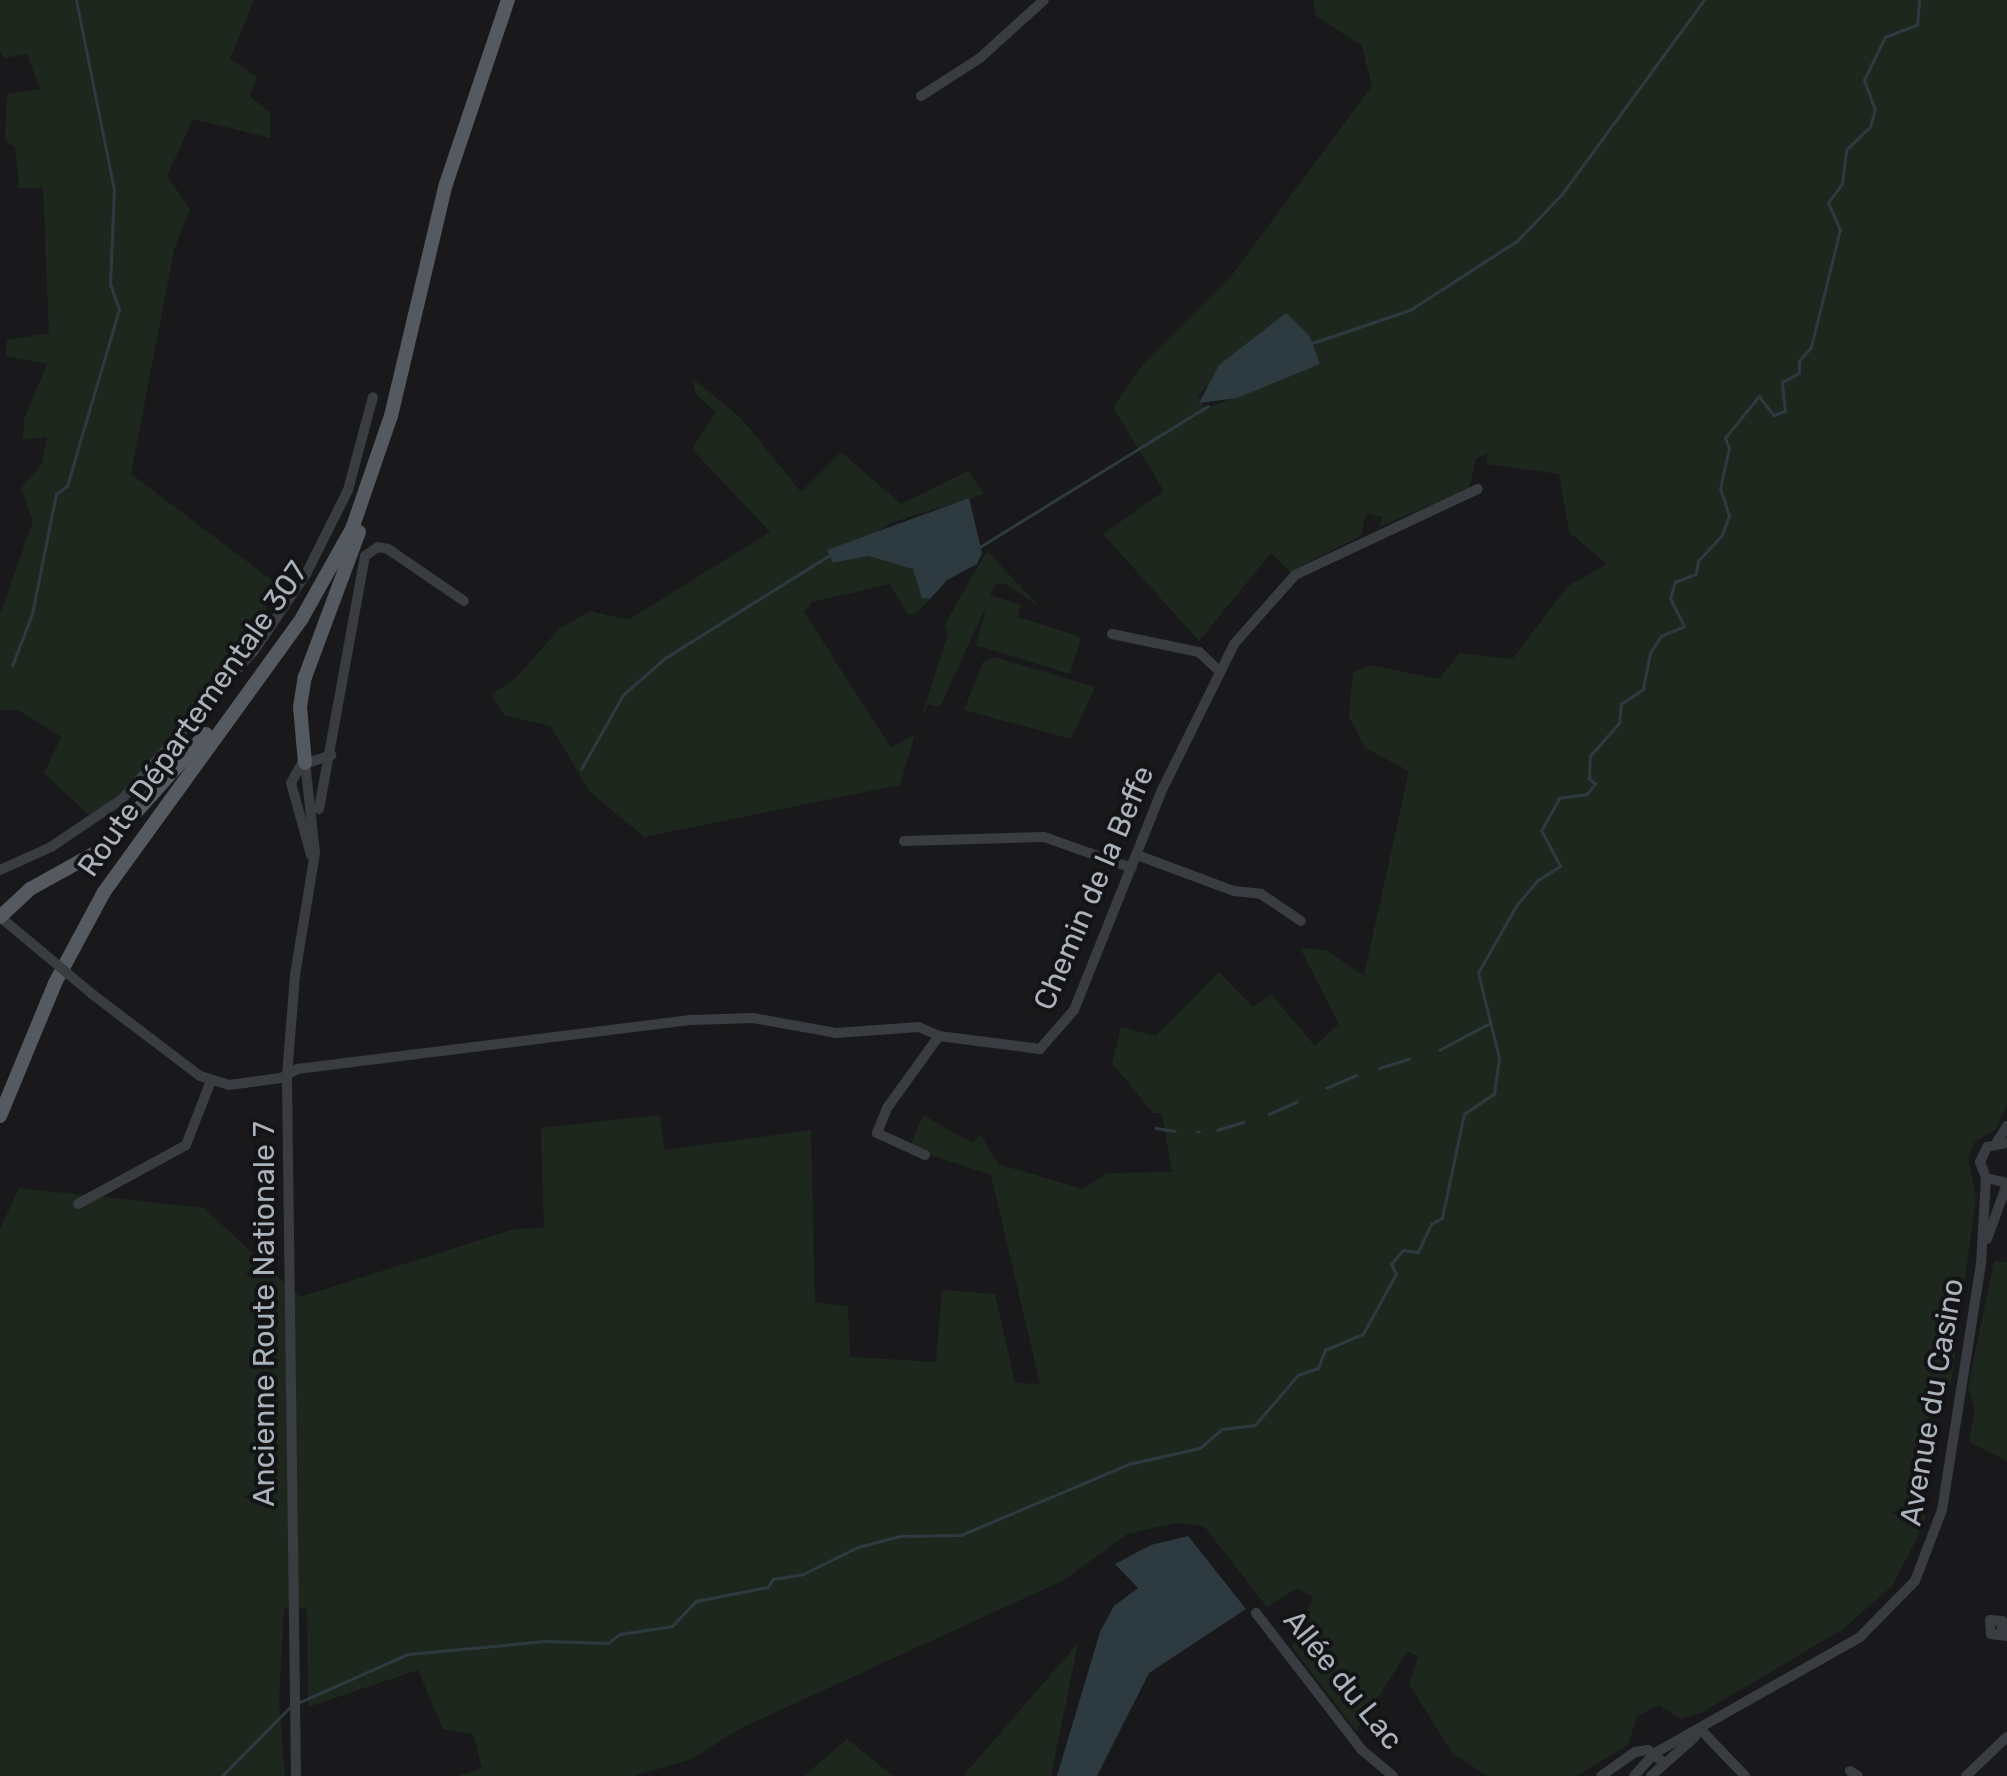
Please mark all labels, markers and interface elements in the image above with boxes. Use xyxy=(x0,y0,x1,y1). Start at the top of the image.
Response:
street label: Route Départementale 307 xyxy=(70,555,316,883)
street label: Chemin de la Beffe xyxy=(1026,761,1162,1015)
street label: Ancienne Route Nationale 7 xyxy=(246,1121,282,1507)
street label: Avenue du Casino xyxy=(1893,1276,1971,1528)
street label: Allée du Lac xyxy=(1276,1603,1410,1757)

